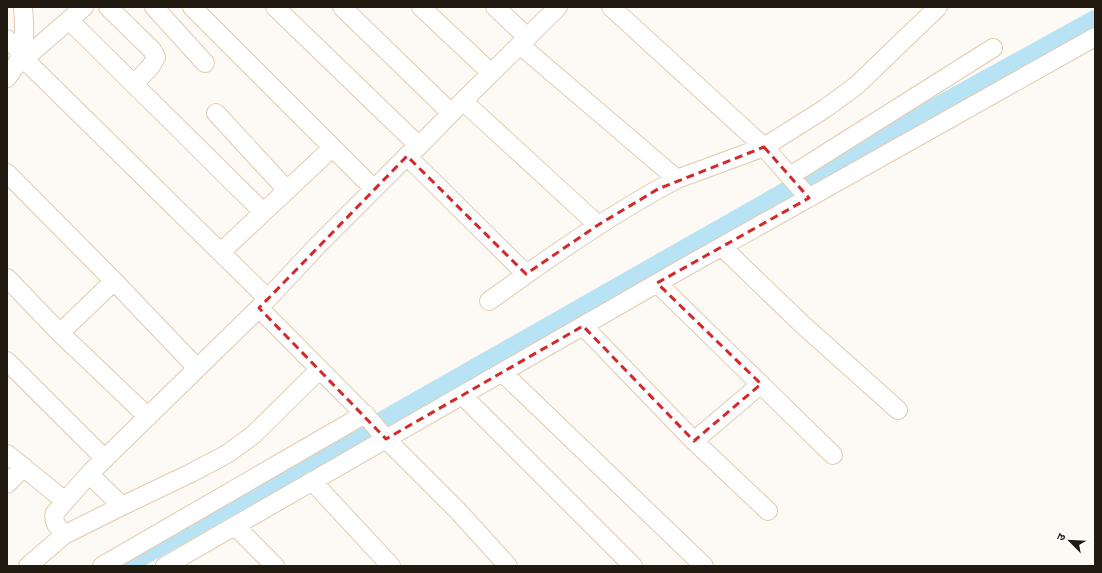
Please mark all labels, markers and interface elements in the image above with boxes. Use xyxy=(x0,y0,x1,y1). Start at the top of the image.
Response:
north arrow xyxy=(1050,521,1090,561)
text: उ xyxy=(1054,531,1068,542)

